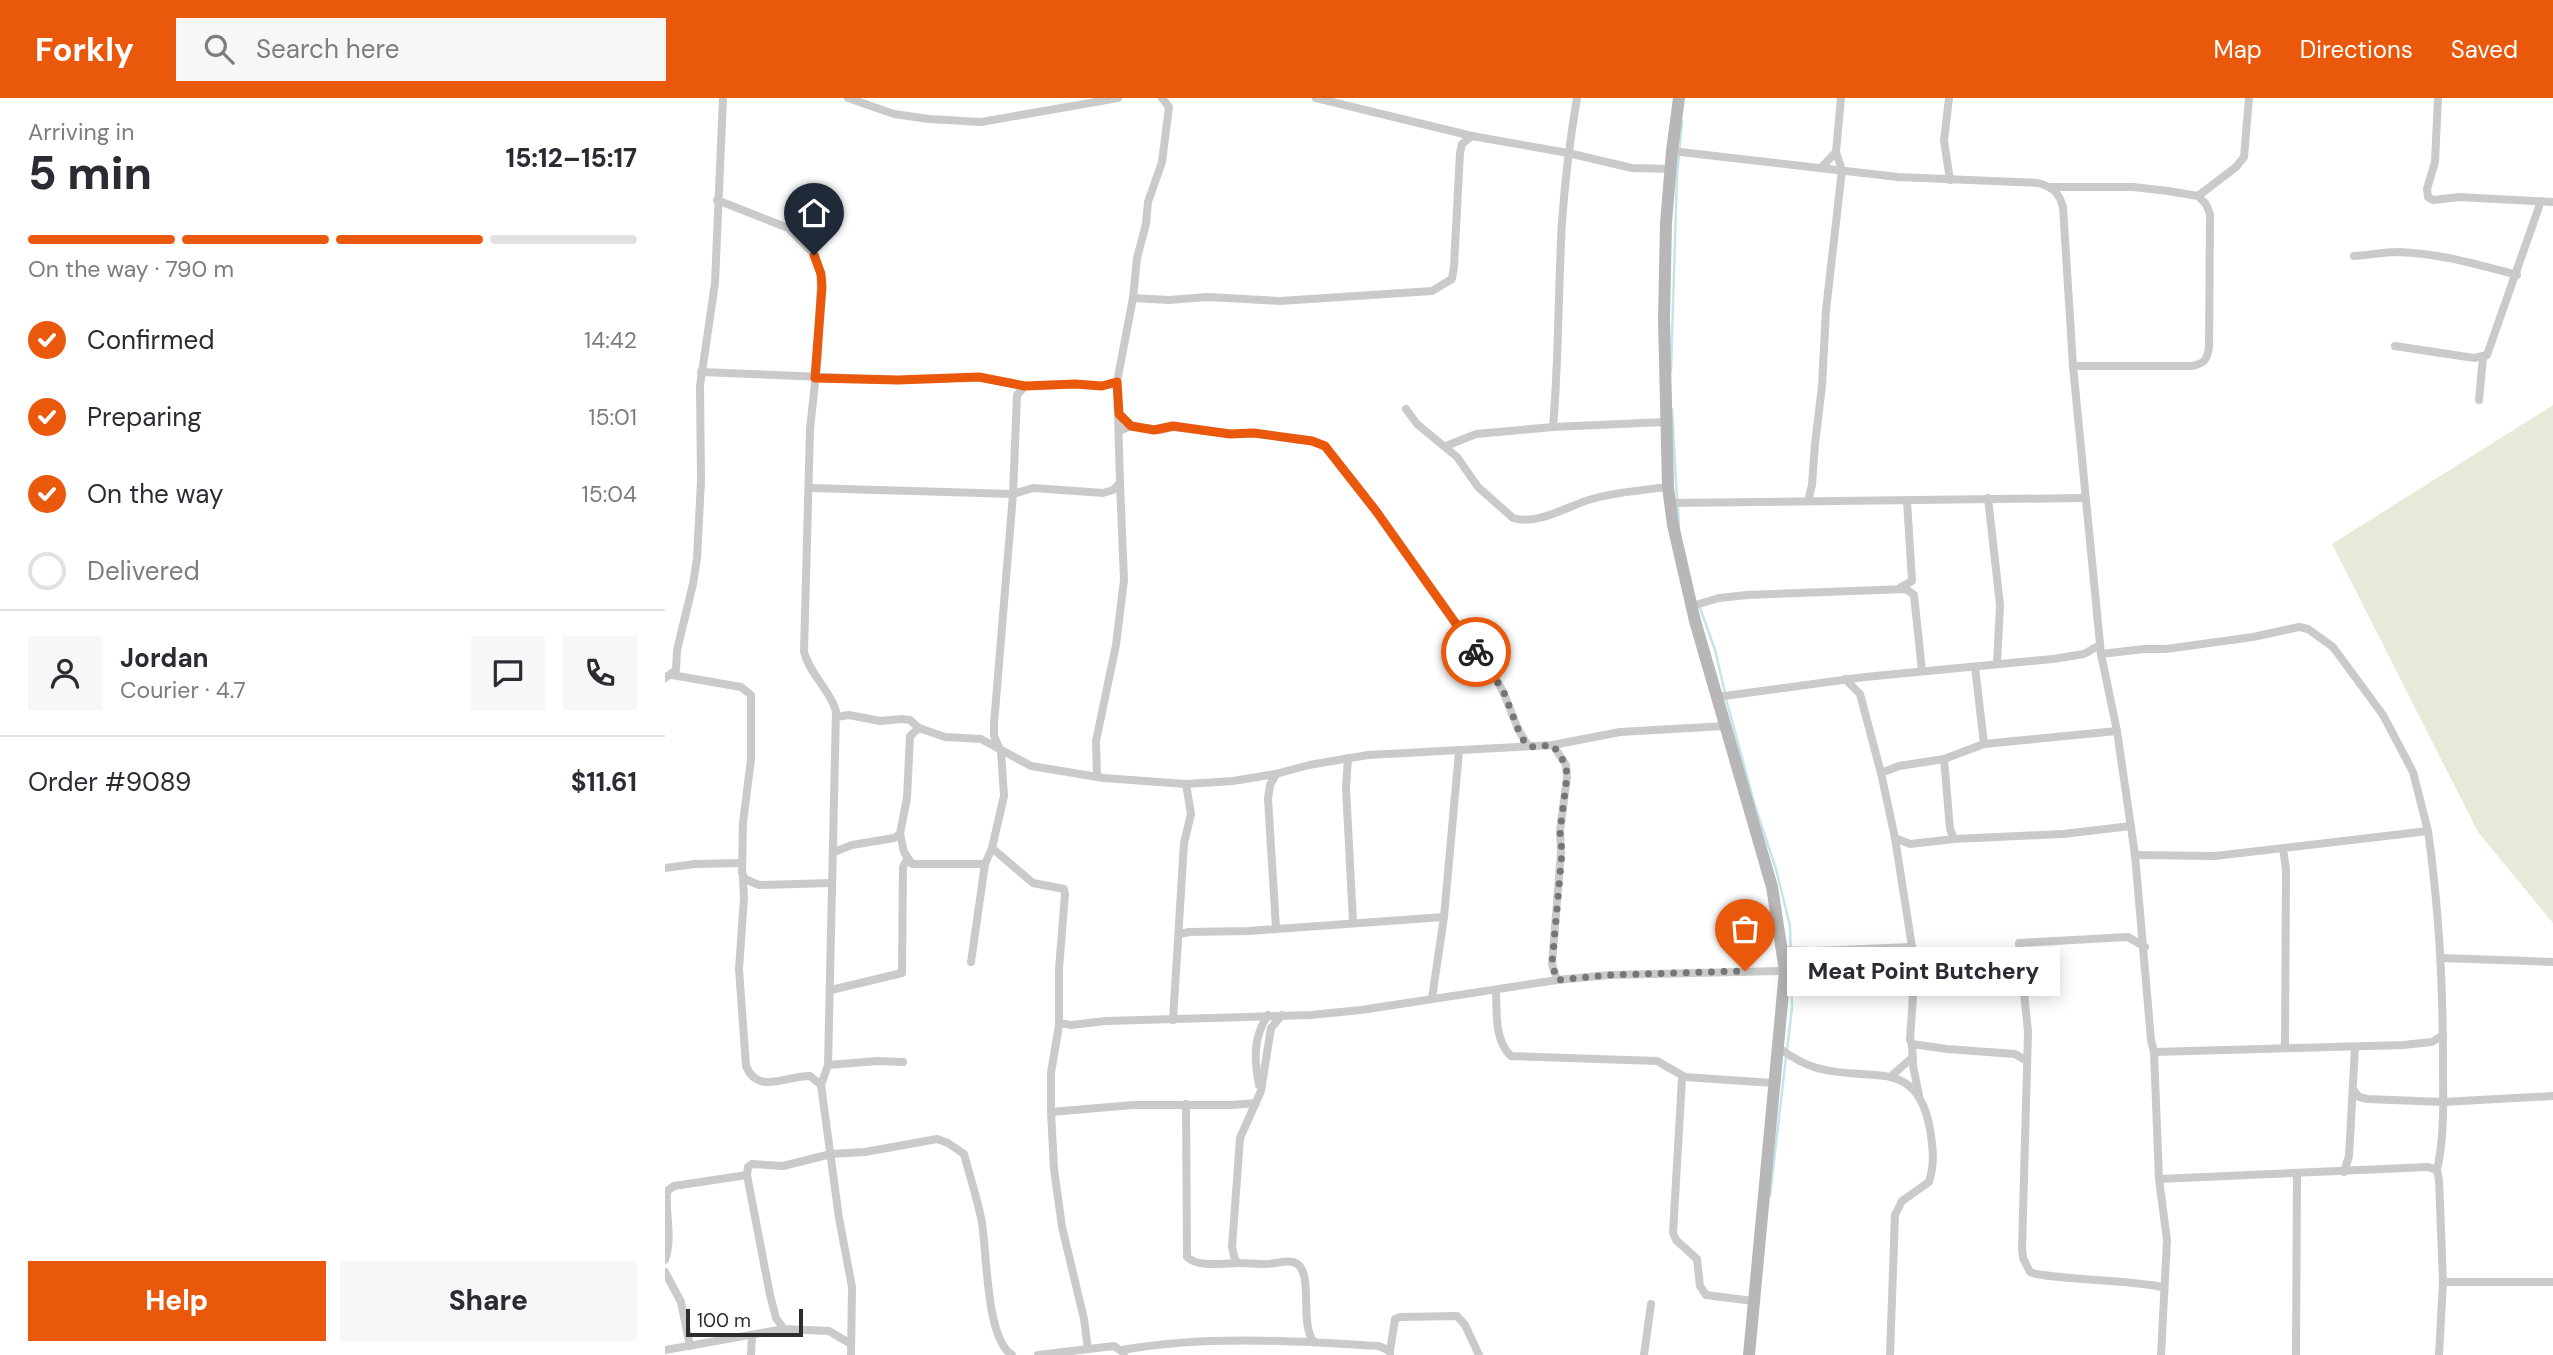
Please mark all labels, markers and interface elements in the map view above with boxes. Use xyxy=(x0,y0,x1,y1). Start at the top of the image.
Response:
search box xyxy=(176,18,666,81)
text: Forkly xyxy=(35,28,134,71)
icon: search xyxy=(200,30,238,68)
text: Search here xyxy=(256,32,399,66)
text: Map xyxy=(2214,34,2262,65)
text: Directions xyxy=(2300,34,2413,65)
text: Saved xyxy=(2451,34,2518,65)
text: Arriving in xyxy=(28,117,134,147)
text: 15:12–15:17 xyxy=(506,141,637,175)
text: 5 min xyxy=(28,143,152,203)
pin xyxy=(784,183,844,255)
icon: home xyxy=(795,194,833,232)
text: On the way · 790 m xyxy=(28,254,234,284)
icon: check xyxy=(28,321,66,359)
text: Confirmed xyxy=(87,323,214,357)
text: 14:42 xyxy=(584,325,637,355)
icon: check xyxy=(28,398,66,436)
text: Preparing xyxy=(87,400,202,434)
text: 15:01 xyxy=(588,402,637,432)
icon: check xyxy=(28,475,66,513)
text: On the way xyxy=(87,477,223,511)
text: 15:04 xyxy=(581,479,637,509)
text: Delivered xyxy=(87,554,200,588)
courier xyxy=(1441,617,1511,687)
icon: bike xyxy=(1457,633,1495,671)
button: person xyxy=(28,636,102,710)
button: chat xyxy=(471,636,545,710)
button: phone xyxy=(563,636,637,710)
text: Jordan xyxy=(120,641,209,675)
text: Courier · 4.7 xyxy=(120,675,246,705)
text: Order #9089 xyxy=(28,765,191,799)
text: $11.61 xyxy=(571,765,637,799)
pin xyxy=(1715,899,1775,971)
icon: bag xyxy=(1726,910,1764,948)
callout: Meat Point Butchery xyxy=(1787,946,2060,996)
text: Meat Point Butchery xyxy=(1808,956,2039,986)
button: Help xyxy=(28,1261,326,1341)
button: Share xyxy=(340,1261,637,1341)
scale bar xyxy=(686,1306,803,1338)
text: 100 m xyxy=(697,1308,751,1333)

